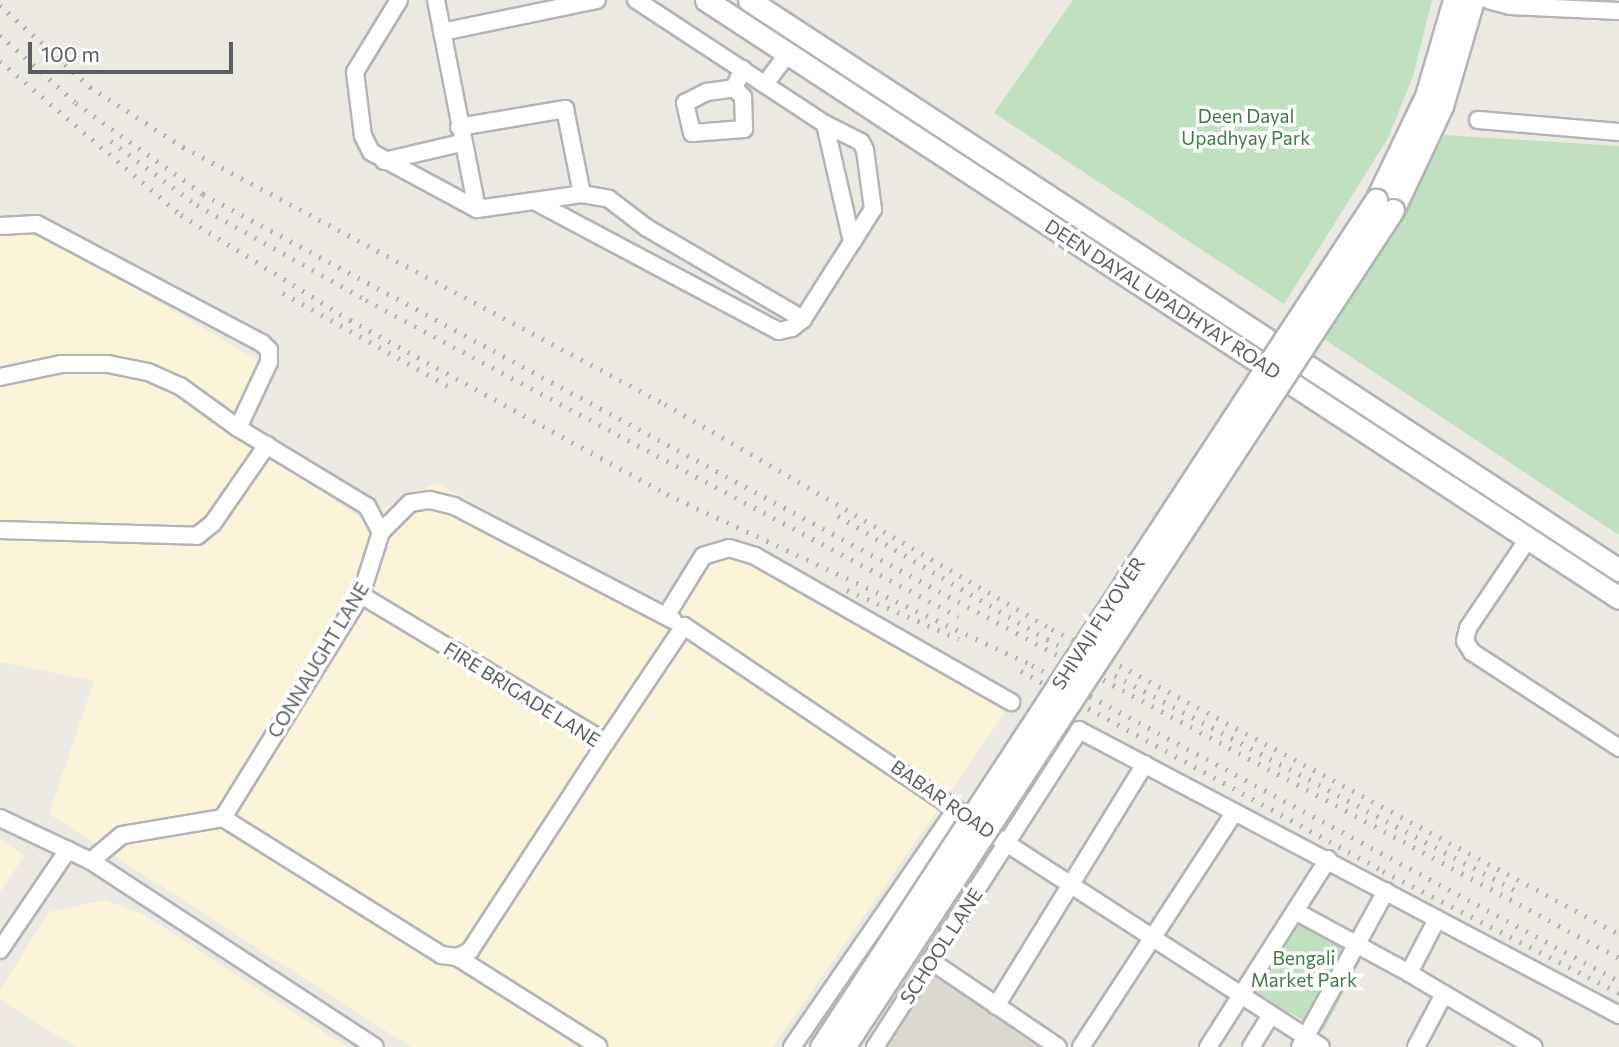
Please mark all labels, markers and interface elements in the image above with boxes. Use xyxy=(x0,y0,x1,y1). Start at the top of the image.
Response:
scale bar xyxy=(32,28,236,72)
text: 100 m xyxy=(41,41,100,66)
park label: Deen Dayal Upadhyay Park xyxy=(1181,105,1311,149)
street label: DEEN DAYAL UPADHYAY ROAD xyxy=(1041,214,1285,384)
street label: SHIVAJI FLYOVER xyxy=(1047,552,1149,694)
street label: CONNAUGHT LANE xyxy=(263,578,373,742)
street label: FIRE BRIGADE LANE xyxy=(440,637,604,751)
street label: BABAR ROAD xyxy=(887,755,999,843)
street label: SCHOOL LANE xyxy=(895,884,987,1008)
park label: Bengali Market Park xyxy=(1251,947,1357,991)

